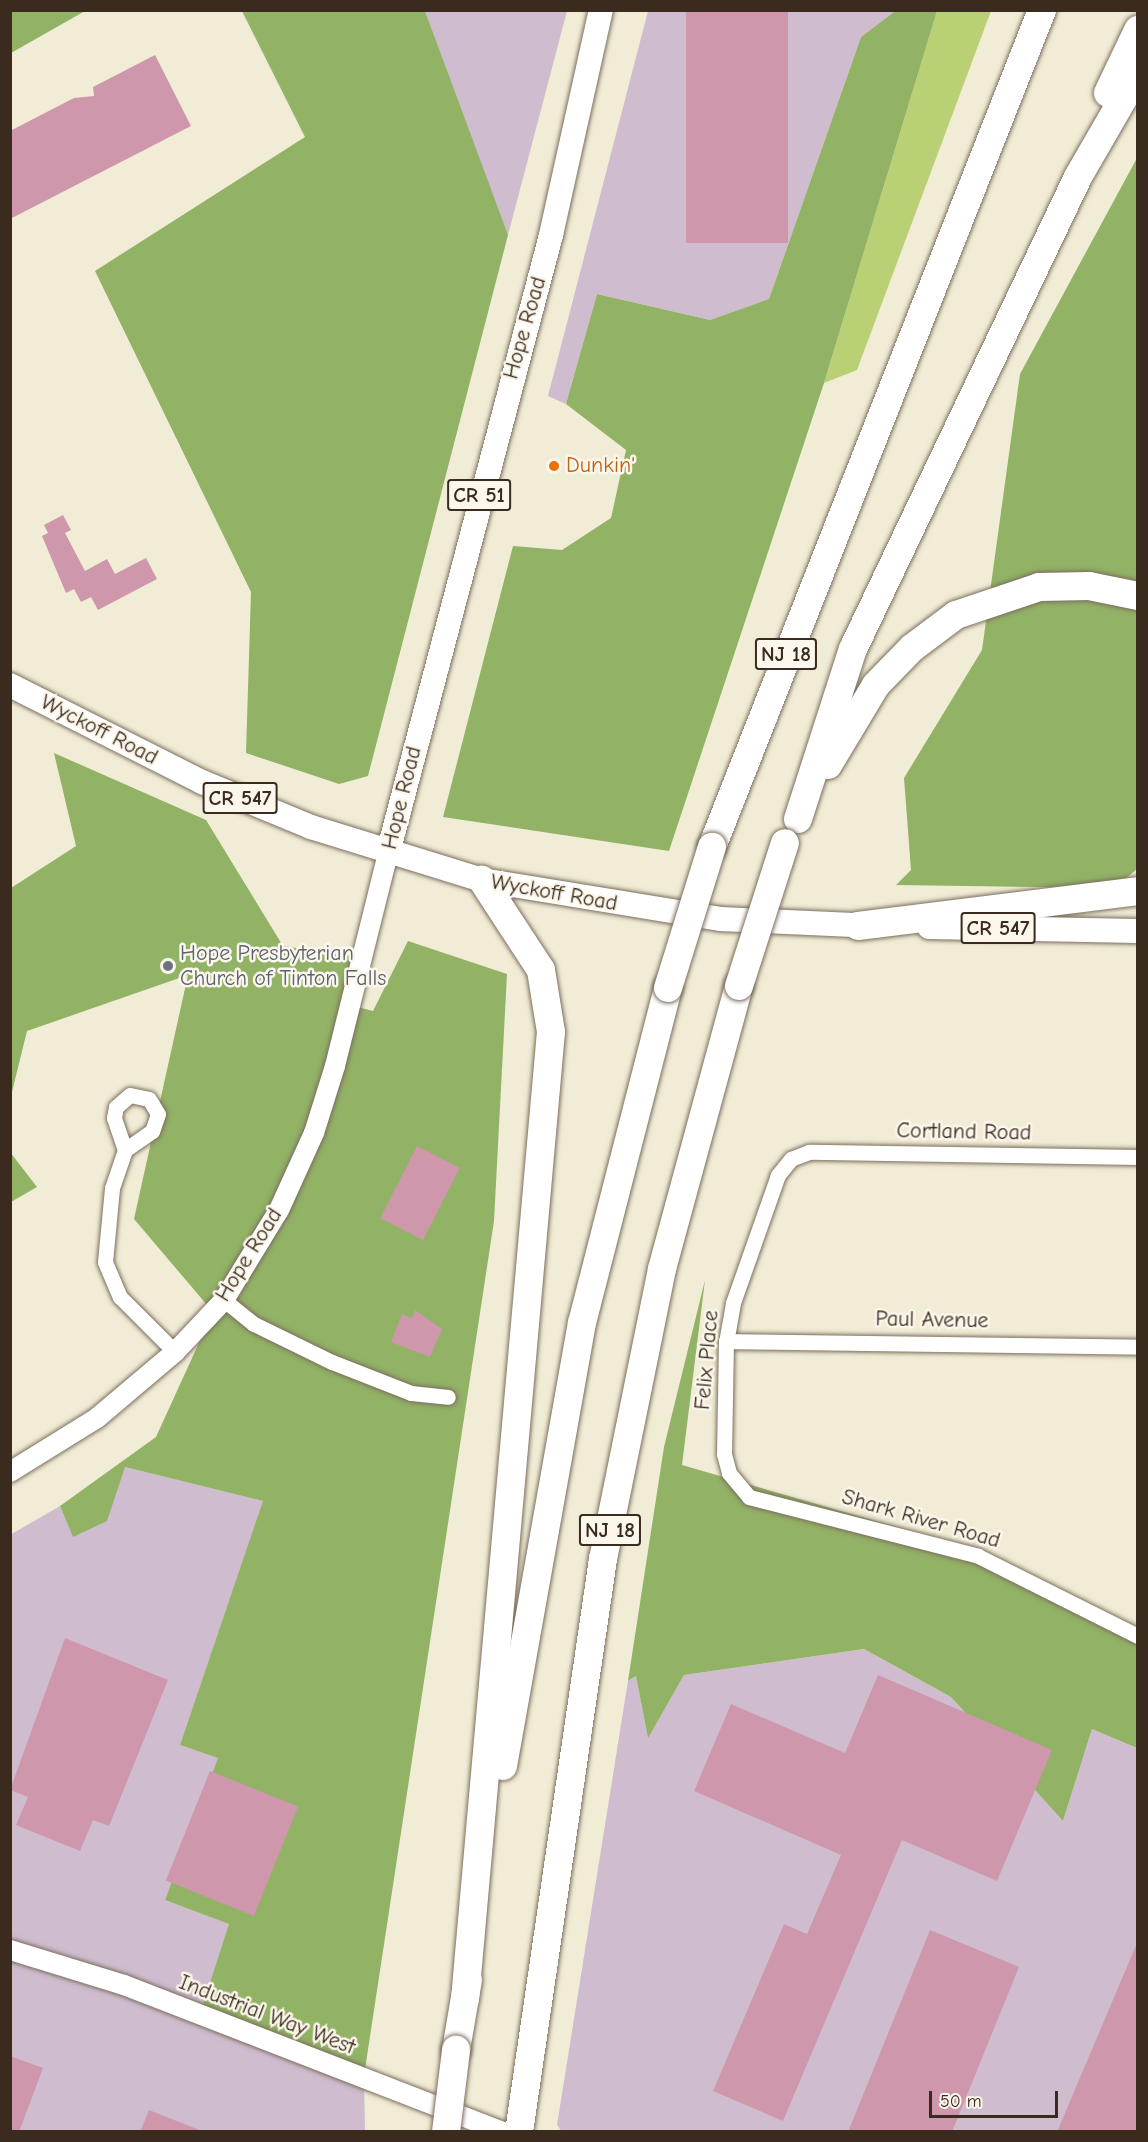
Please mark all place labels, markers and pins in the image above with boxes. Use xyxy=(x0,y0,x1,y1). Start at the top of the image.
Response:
place label: Dunkin' xyxy=(566,453,635,479)
marker: Dunkin' xyxy=(547,459,561,473)
place label: Hope Presbyterian Church of Tinton Falls xyxy=(180,940,386,992)
marker: Hope Presbyterian Church of Tinton Falls xyxy=(161,959,175,973)

